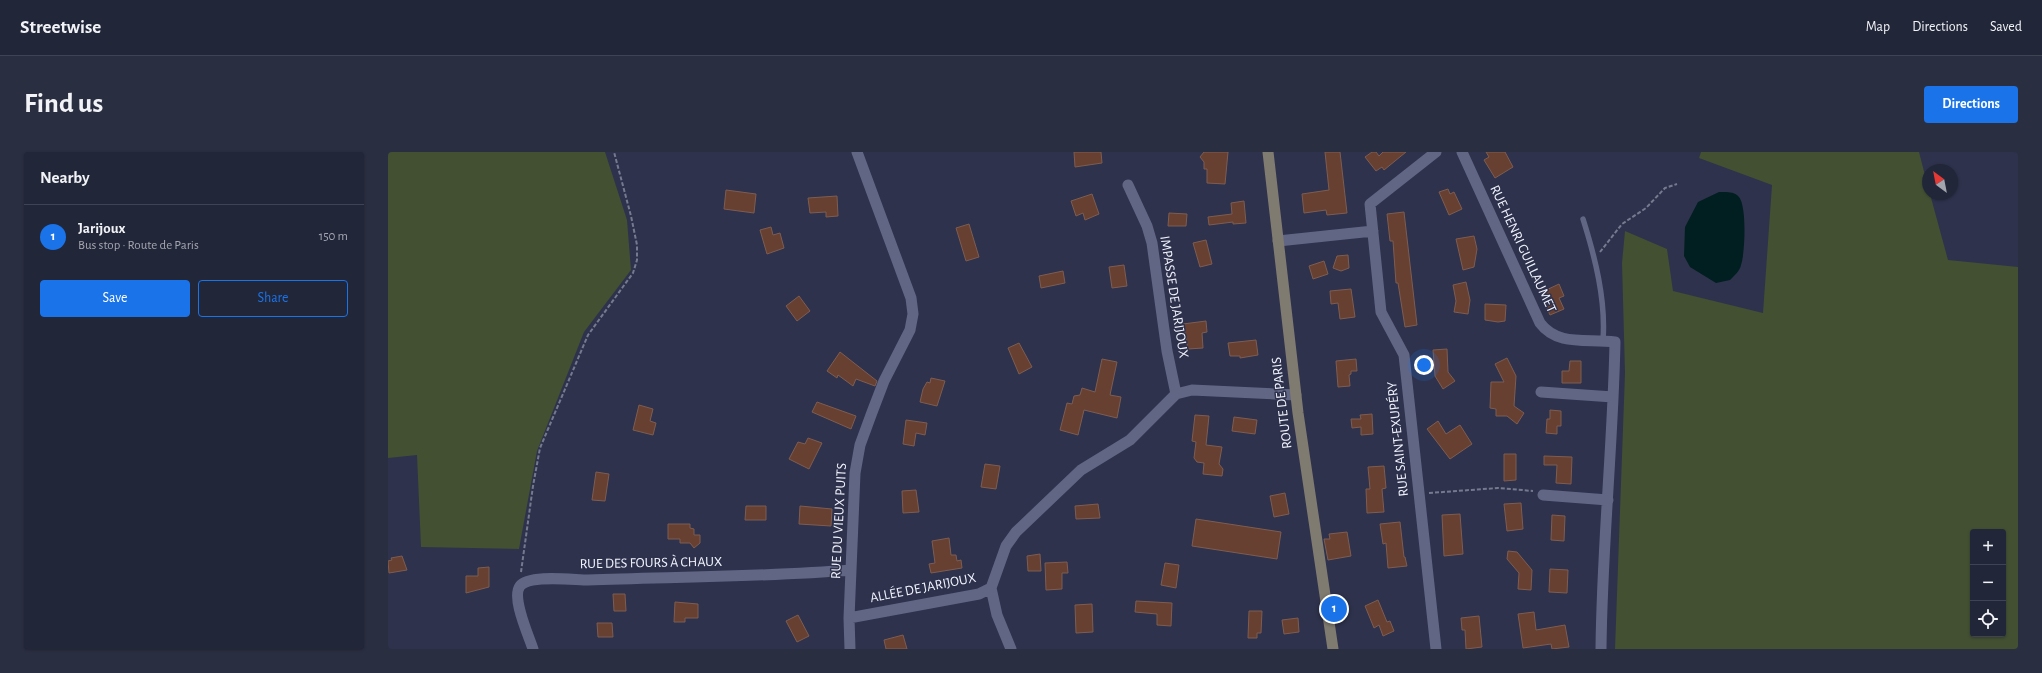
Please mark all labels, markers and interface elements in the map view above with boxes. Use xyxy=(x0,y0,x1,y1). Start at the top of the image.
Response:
text: Streetwise xyxy=(20,18,101,37)
text: Map xyxy=(1866,20,1890,34)
text: Directions xyxy=(1912,20,1968,34)
text: Saved xyxy=(1990,20,2022,34)
button: Directions xyxy=(1924,86,2018,123)
text: Find us xyxy=(24,90,103,118)
north arrow xyxy=(1922,164,1958,200)
text: Nearby xyxy=(40,169,90,186)
street label: RUE HENRI GUILLAUMET xyxy=(1487,183,1559,315)
text: Jarijoux xyxy=(78,221,125,236)
text: 1 xyxy=(51,230,55,243)
text: 150 m xyxy=(319,230,348,243)
street label: IMPASSE DE JARIJOUX xyxy=(1157,235,1191,359)
text: Bus stop · Route de Paris xyxy=(78,239,199,252)
button: Save xyxy=(40,280,190,317)
button: Share xyxy=(198,280,348,317)
your location xyxy=(1414,355,1434,375)
street label: ROUTE DE PARIS xyxy=(1269,356,1295,450)
street label: RUE SAINT-EXUPÉRY xyxy=(1382,380,1411,497)
street label: RUE DU VIEUX PUITS xyxy=(829,463,849,579)
map controls xyxy=(1970,529,2006,637)
button: + xyxy=(1970,529,2006,565)
street label: RUE DES FOURS À CHAUX xyxy=(580,552,722,571)
button: − xyxy=(1970,565,2006,601)
street label: ALLÉE DE JARIJOUX xyxy=(868,568,977,605)
pin: 1 xyxy=(1321,594,1347,624)
button: locate xyxy=(1970,601,2006,637)

